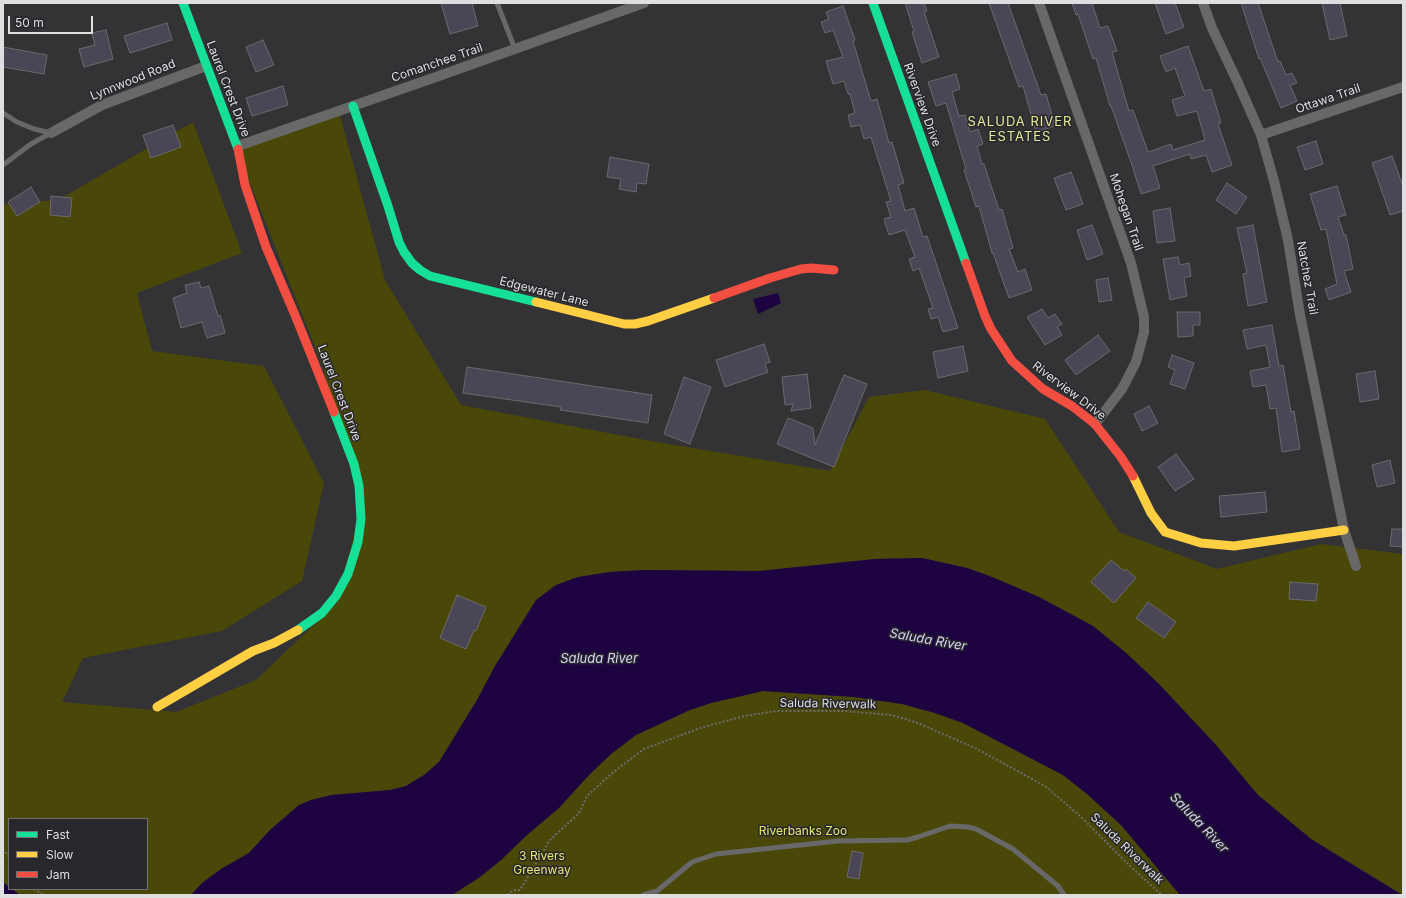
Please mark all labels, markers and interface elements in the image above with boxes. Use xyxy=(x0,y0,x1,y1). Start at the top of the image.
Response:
scale bar xyxy=(10,8,95,34)
text: 50 m xyxy=(15,15,44,30)
street label: Laurel Crest Drive xyxy=(203,39,253,139)
street label: Comanchee Trail xyxy=(389,41,485,85)
street label: Lynnwood Road xyxy=(88,56,178,104)
street label: Riverview Drive xyxy=(900,61,944,149)
street label: Ottawa Trail xyxy=(1294,81,1362,117)
district label: SALUDA RIVER ESTATES xyxy=(968,114,1072,145)
street label: Mohegan Trail xyxy=(1106,171,1146,253)
street label: Natchez Trail xyxy=(1293,240,1321,316)
street label: Edgewater Lane xyxy=(498,274,590,310)
street label: Laurel Crest Drive xyxy=(314,343,364,443)
street label: Riverview Drive xyxy=(1029,359,1109,423)
water label: Saluda River xyxy=(888,626,968,654)
water label: Saluda River xyxy=(560,651,638,667)
street label: Saluda Riverwalk xyxy=(780,696,876,712)
water label: Saluda River xyxy=(1166,790,1232,856)
street label: Saluda Riverwalk xyxy=(1087,810,1167,888)
legend xyxy=(8,818,148,890)
park label: Riverbanks Zoo xyxy=(759,824,847,838)
text: Fast xyxy=(46,827,70,842)
text: Slow xyxy=(46,847,73,862)
park label: 3 Rivers Greenway xyxy=(513,849,571,877)
text: Jam xyxy=(46,867,70,882)

